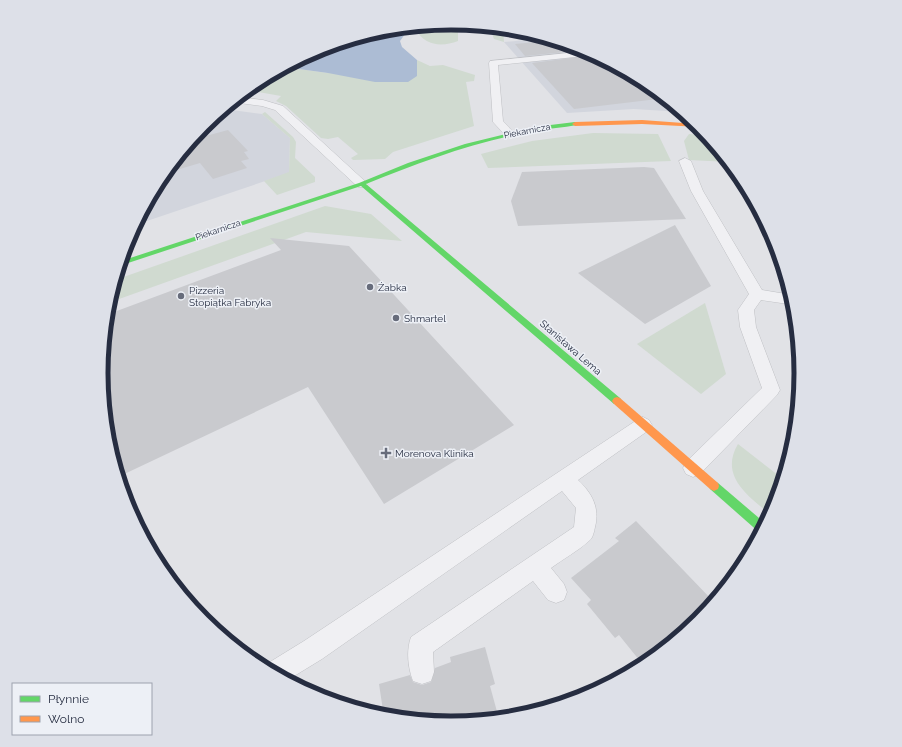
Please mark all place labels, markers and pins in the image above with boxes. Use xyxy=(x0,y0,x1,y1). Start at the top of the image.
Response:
marker: Żabka xyxy=(365,282,375,292)
place label: Żabka xyxy=(378,282,407,293)
place label: Pizzeria Stopiątka Fabryka xyxy=(189,285,271,308)
marker: Pizzeria Stopiątka Fabryka xyxy=(176,291,186,301)
marker: Shmartel xyxy=(391,313,401,323)
place label: Shmartel xyxy=(404,313,446,324)
marker: Morenova Klinika xyxy=(380,447,392,459)
place label: Morenova Klinika xyxy=(395,448,474,459)

